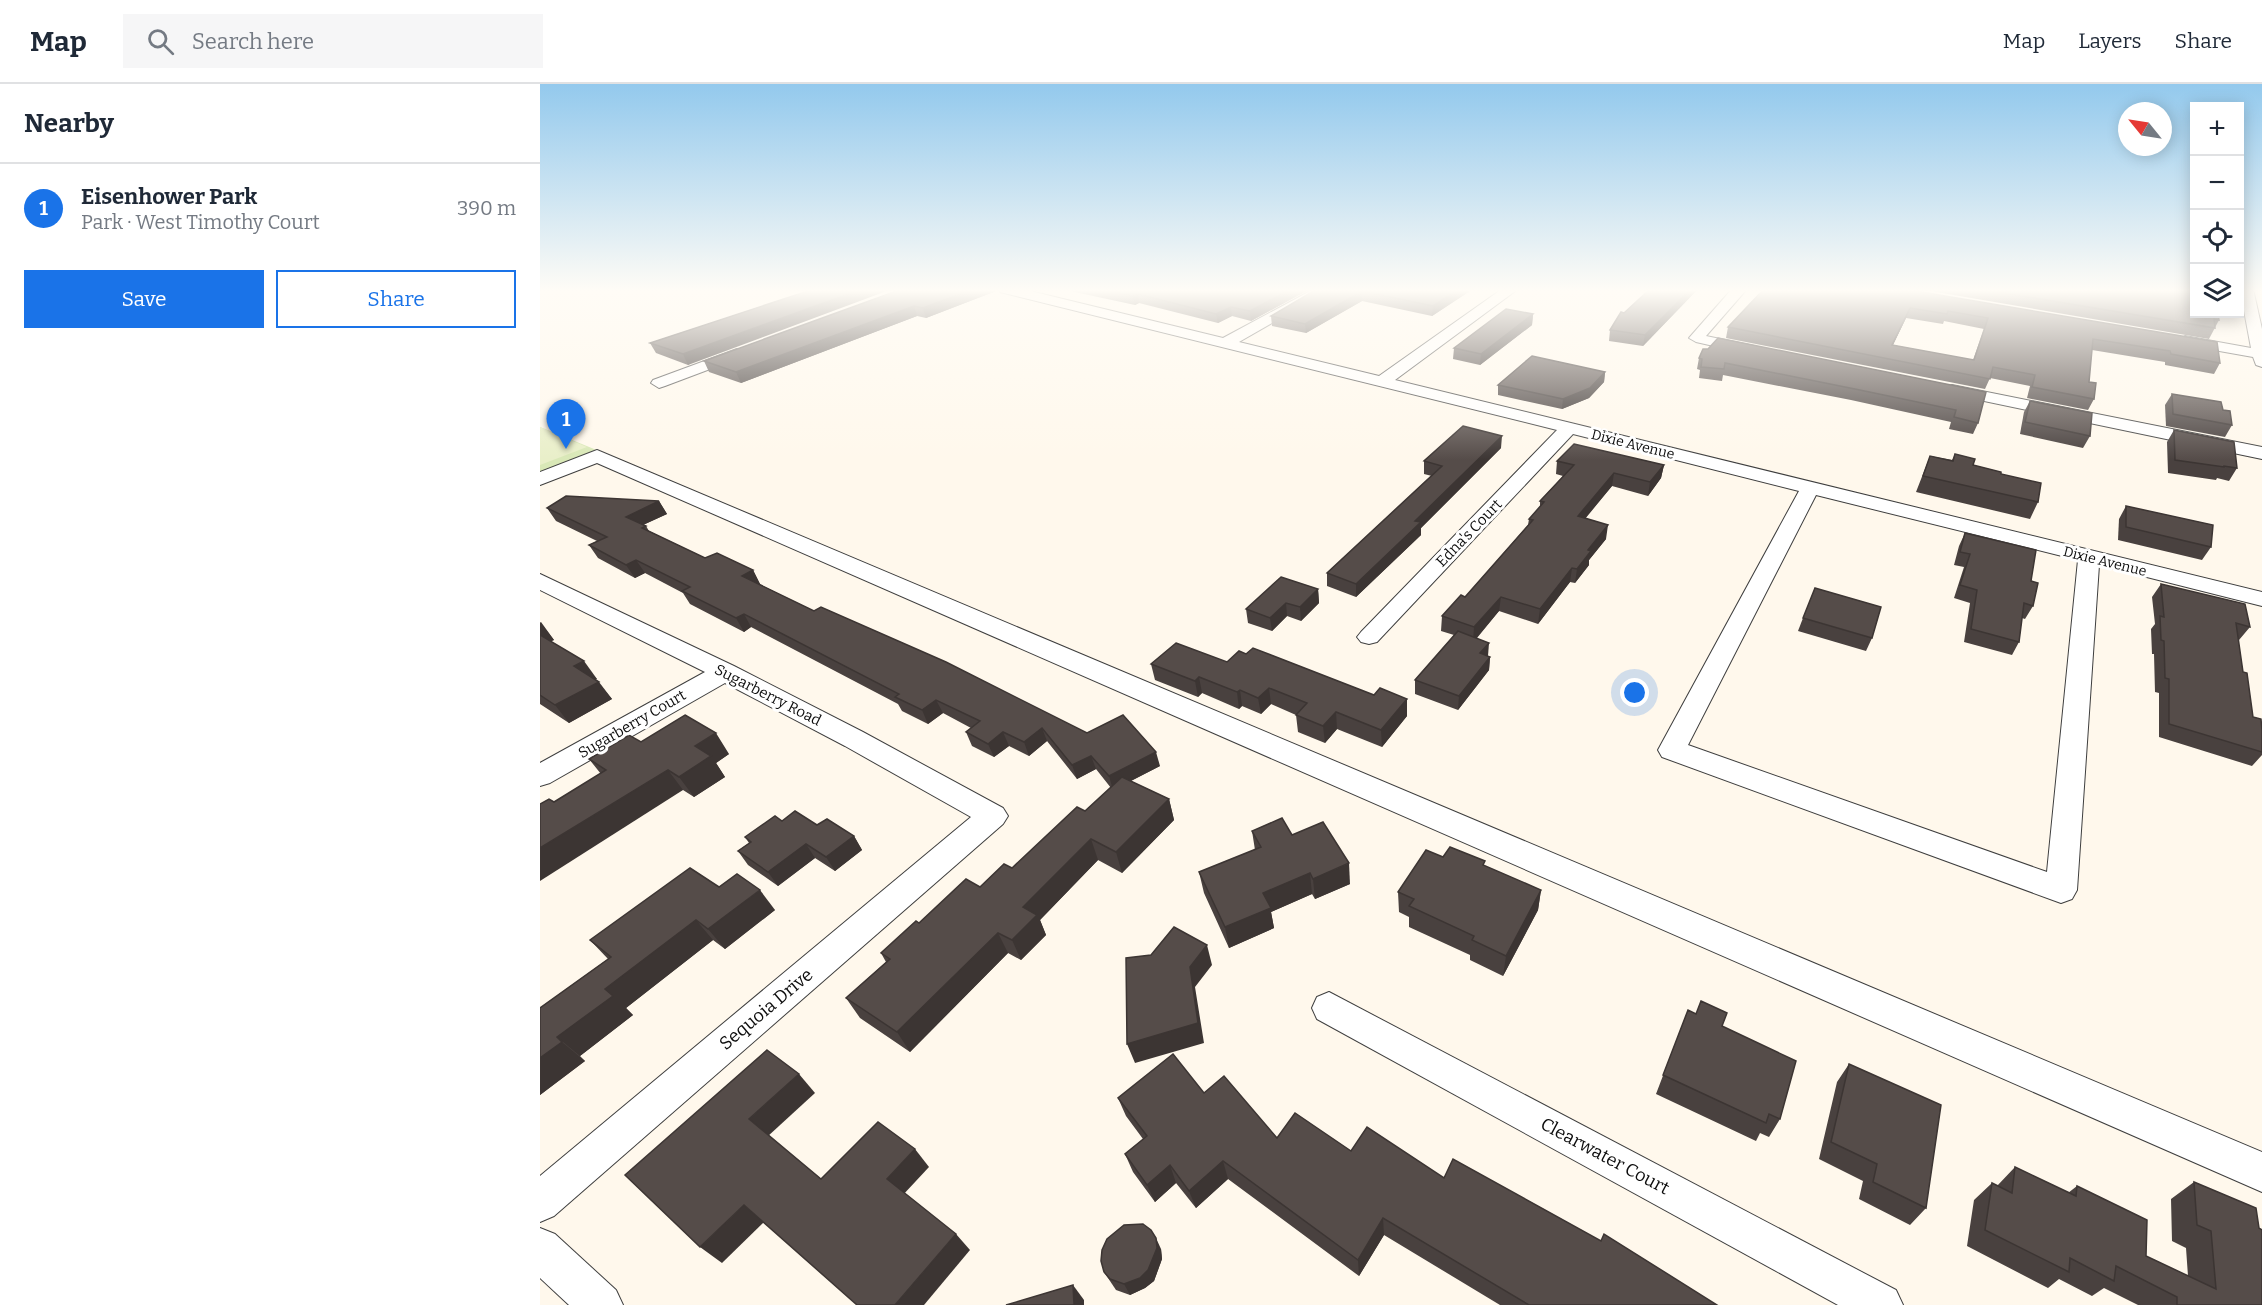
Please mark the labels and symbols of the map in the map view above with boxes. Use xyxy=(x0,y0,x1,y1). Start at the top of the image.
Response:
north arrow xyxy=(2118,102,2172,156)
pin: 1 xyxy=(546,400,586,449)
street label: Dixie Avenue xyxy=(1590,426,1676,463)
street label: Edna's Court xyxy=(1432,495,1506,571)
street label: Dixie Avenue xyxy=(2062,543,2148,580)
street label: Sugarberry Road xyxy=(712,660,824,730)
your location xyxy=(1620,678,1649,707)
street label: Sugarberry Court xyxy=(575,686,689,762)
street label: Sequoia Drive xyxy=(715,964,817,1054)
street label: Clearwater Court xyxy=(1537,1113,1674,1199)

